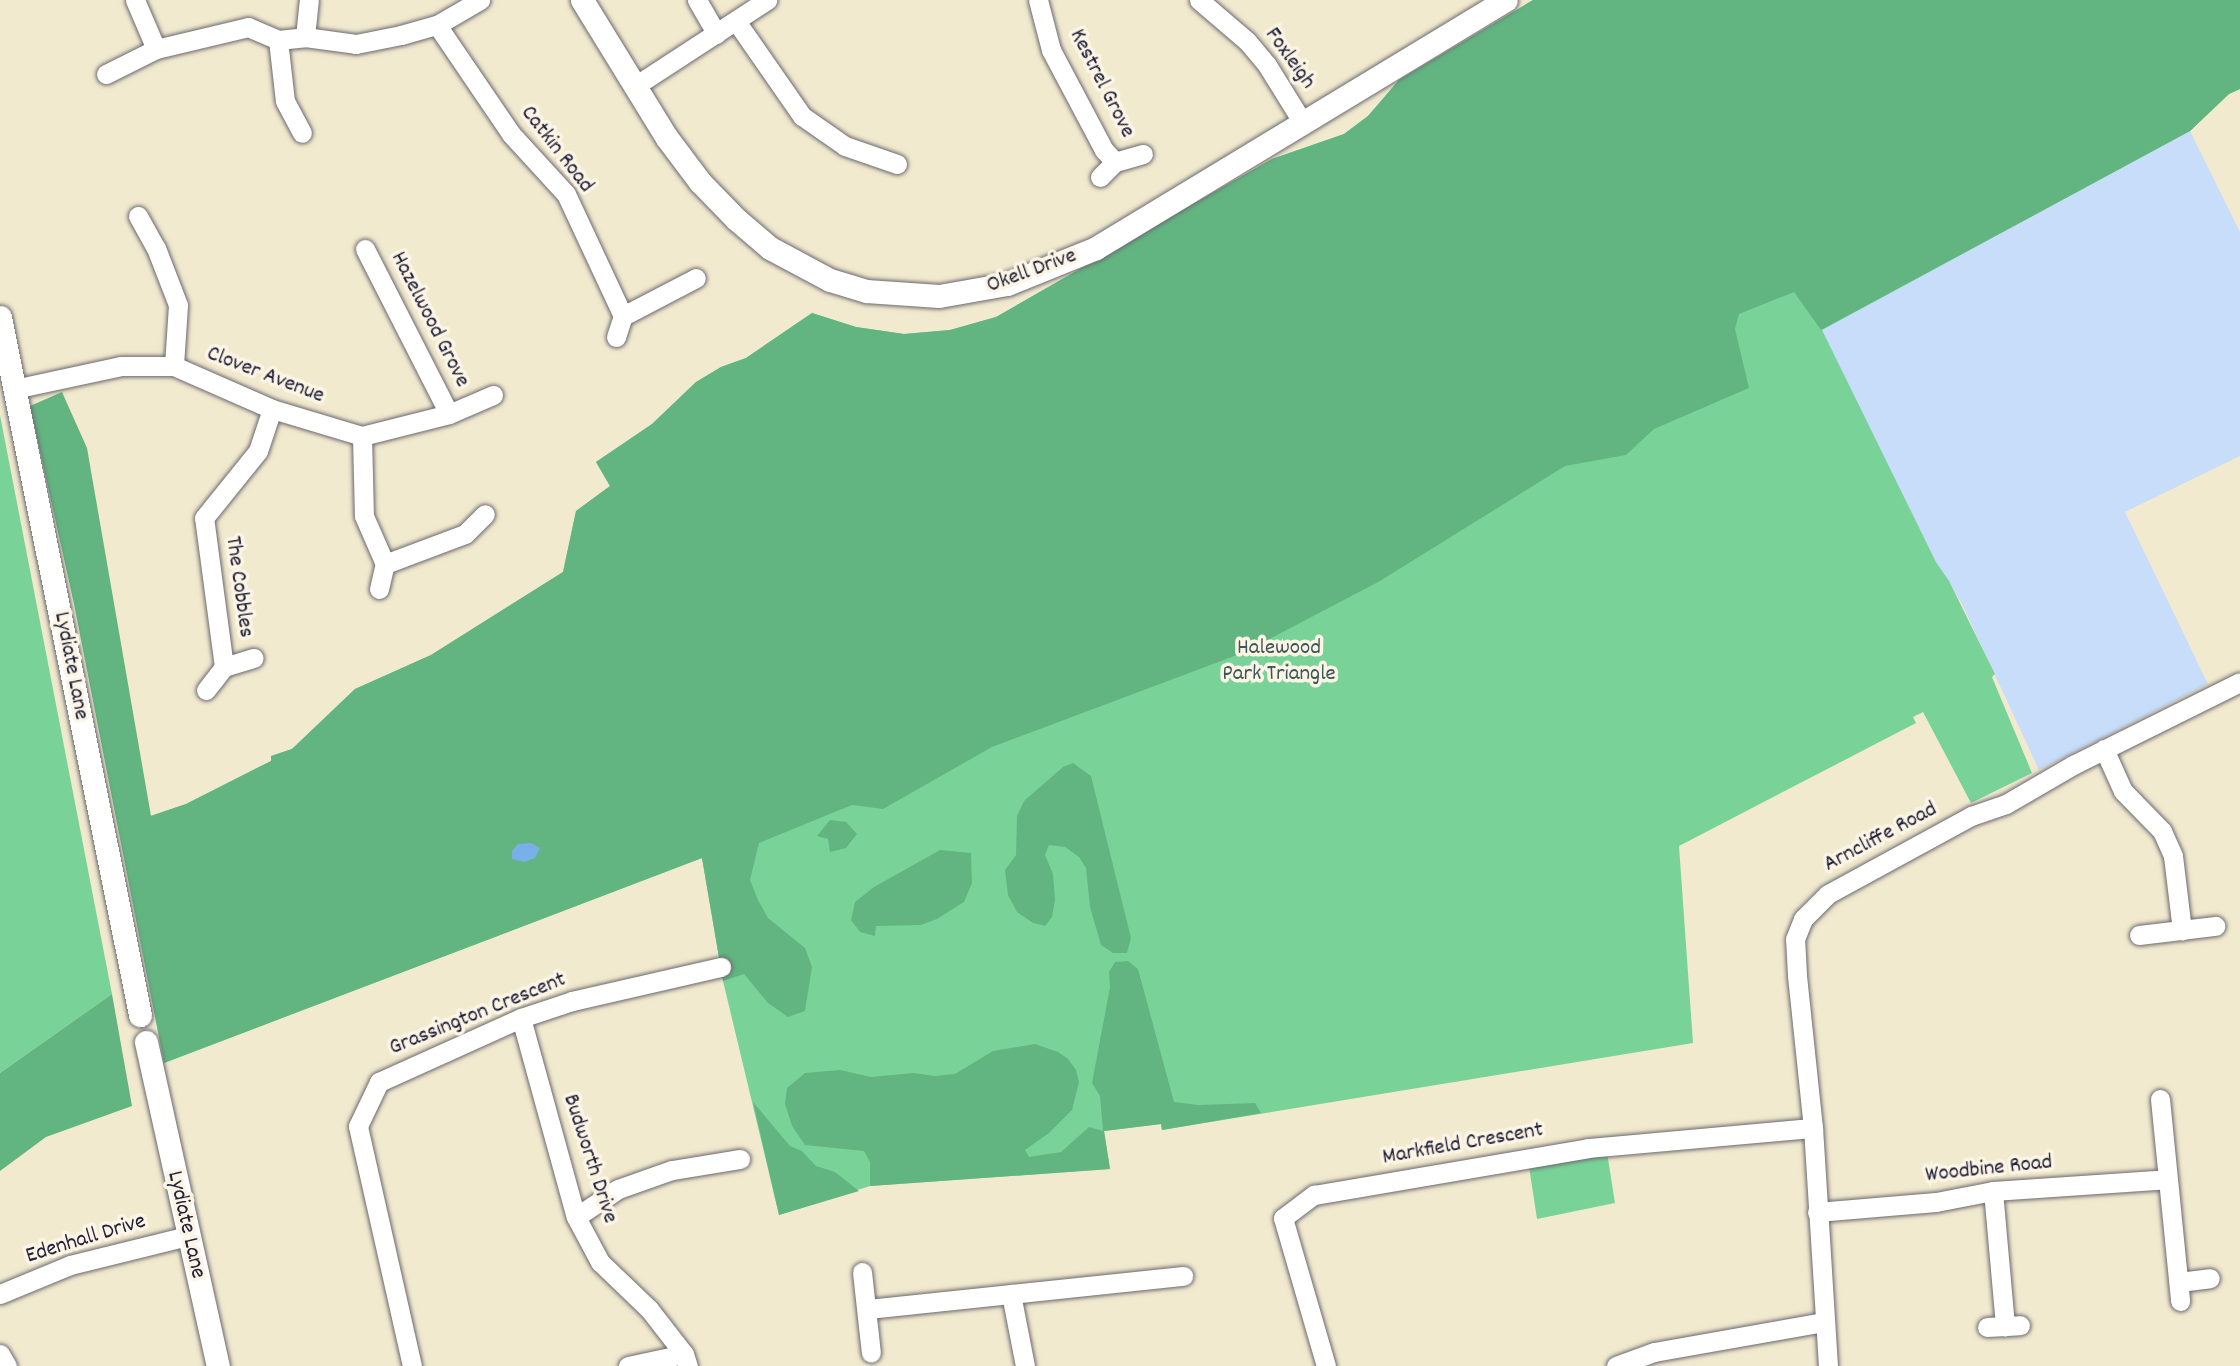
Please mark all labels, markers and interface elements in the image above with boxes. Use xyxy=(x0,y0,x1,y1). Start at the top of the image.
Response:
street label: Foxleigh xyxy=(1257,23,1321,95)
street label: Kestrel Grove xyxy=(1062,25,1140,143)
street label: Catkin Road xyxy=(513,101,599,199)
street label: Okell Drive xyxy=(983,243,1081,301)
street label: Hazelwood Grove xyxy=(383,248,475,392)
street label: Clover Avenue xyxy=(202,341,328,411)
street label: The Cobbles xyxy=(217,535,259,639)
street label: Lydiate Lane xyxy=(46,610,94,722)
park label: Halewood Park Triangle xyxy=(1222,635,1336,689)
street label: Arncliffe Road xyxy=(1820,797,1942,879)
street label: Grassington Crescent xyxy=(386,967,570,1063)
street label: Budworth Drive xyxy=(555,1091,623,1227)
street label: Markfield Crescent xyxy=(1380,1117,1546,1173)
street label: Woodbine Road xyxy=(1924,1150,2054,1190)
street label: Lydiate Lane xyxy=(159,1169,211,1281)
street label: Edenhall Drive xyxy=(23,1209,149,1271)

